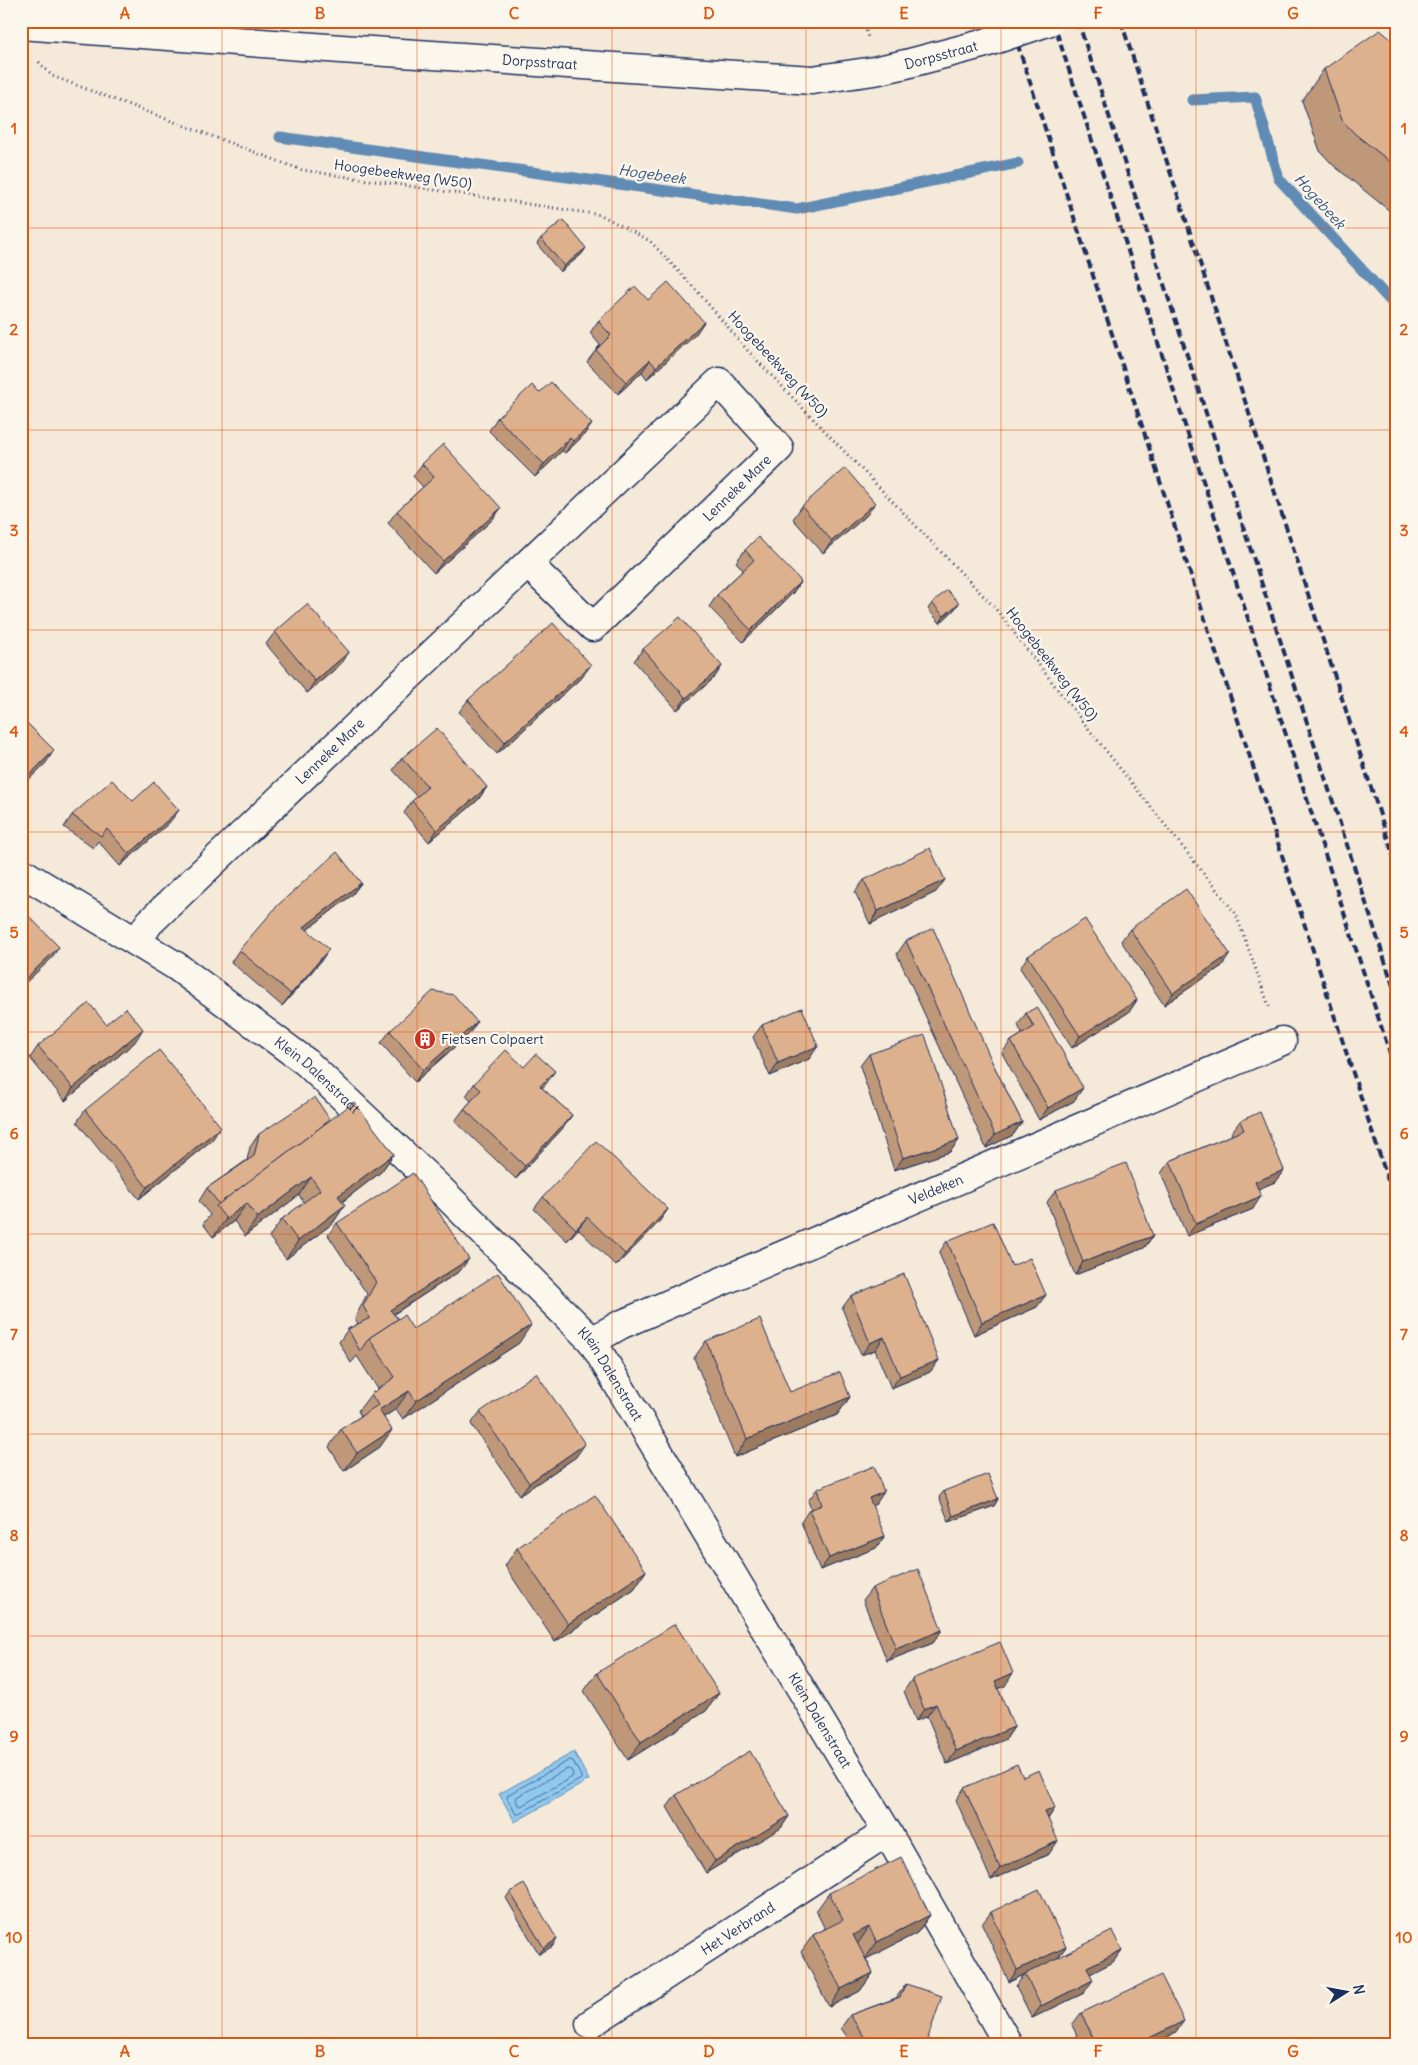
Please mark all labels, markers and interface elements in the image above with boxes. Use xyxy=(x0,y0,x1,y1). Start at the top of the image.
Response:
text: A xyxy=(120,3,130,23)
text: B xyxy=(315,3,326,23)
text: C xyxy=(509,3,520,23)
text: D xyxy=(703,3,715,23)
text: E xyxy=(899,3,909,23)
text: F xyxy=(1093,3,1103,23)
text: G xyxy=(1287,3,1299,23)
street label: Dorpsstraat xyxy=(902,37,980,73)
street label: Dorpsstraat xyxy=(502,51,578,74)
text: 1 xyxy=(11,118,17,138)
text: 1 xyxy=(1401,118,1407,138)
street label: Hoogebeekweg (W50) xyxy=(333,155,473,193)
water label: Hogebeek xyxy=(617,160,688,188)
water label: Hogebeek xyxy=(1290,169,1351,234)
street label: Hoogebeekweg (W50) xyxy=(724,307,832,421)
text: 2 xyxy=(10,319,19,339)
text: 2 xyxy=(1400,319,1409,339)
street label: Lenneke Mare xyxy=(699,451,775,525)
text: 3 xyxy=(9,520,19,540)
text: 3 xyxy=(1399,520,1409,540)
street label: Hoogebeekweg (W50) xyxy=(1002,604,1102,724)
street label: Lenneke Mare xyxy=(292,714,368,788)
text: 4 xyxy=(9,721,19,741)
text: 4 xyxy=(1399,721,1409,741)
text: 5 xyxy=(9,922,19,942)
text: 5 xyxy=(1399,922,1409,942)
building icon: Fietsen Colpaert xyxy=(413,1027,437,1051)
place label: Fietsen Colpaert xyxy=(441,1030,544,1048)
street label: Klein Dalenstraat xyxy=(271,1033,364,1118)
text: 6 xyxy=(9,1123,19,1143)
text: 6 xyxy=(1399,1123,1409,1143)
street label: Veldeken xyxy=(906,1170,966,1209)
street label: Klein Dalenstraat xyxy=(574,1323,647,1424)
text: 7 xyxy=(10,1324,18,1344)
text: 7 xyxy=(1400,1324,1408,1344)
text: 8 xyxy=(9,1525,19,1545)
text: 8 xyxy=(1399,1525,1409,1545)
street label: Klein Dalenstraat xyxy=(784,1669,856,1772)
text: 9 xyxy=(9,1726,19,1746)
text: 9 xyxy=(1399,1726,1409,1746)
street label: Het Verbrand xyxy=(697,1898,778,1959)
text: 10 xyxy=(6,1927,22,1947)
text: 10 xyxy=(1396,1927,1412,1947)
north arrow xyxy=(1320,1968,1370,2018)
text: N xyxy=(1349,1983,1369,1996)
text: A xyxy=(120,2041,130,2061)
text: B xyxy=(315,2041,326,2061)
text: C xyxy=(509,2041,520,2061)
text: D xyxy=(703,2041,715,2061)
text: E xyxy=(899,2041,909,2061)
text: F xyxy=(1093,2041,1103,2061)
text: G xyxy=(1287,2041,1299,2061)

